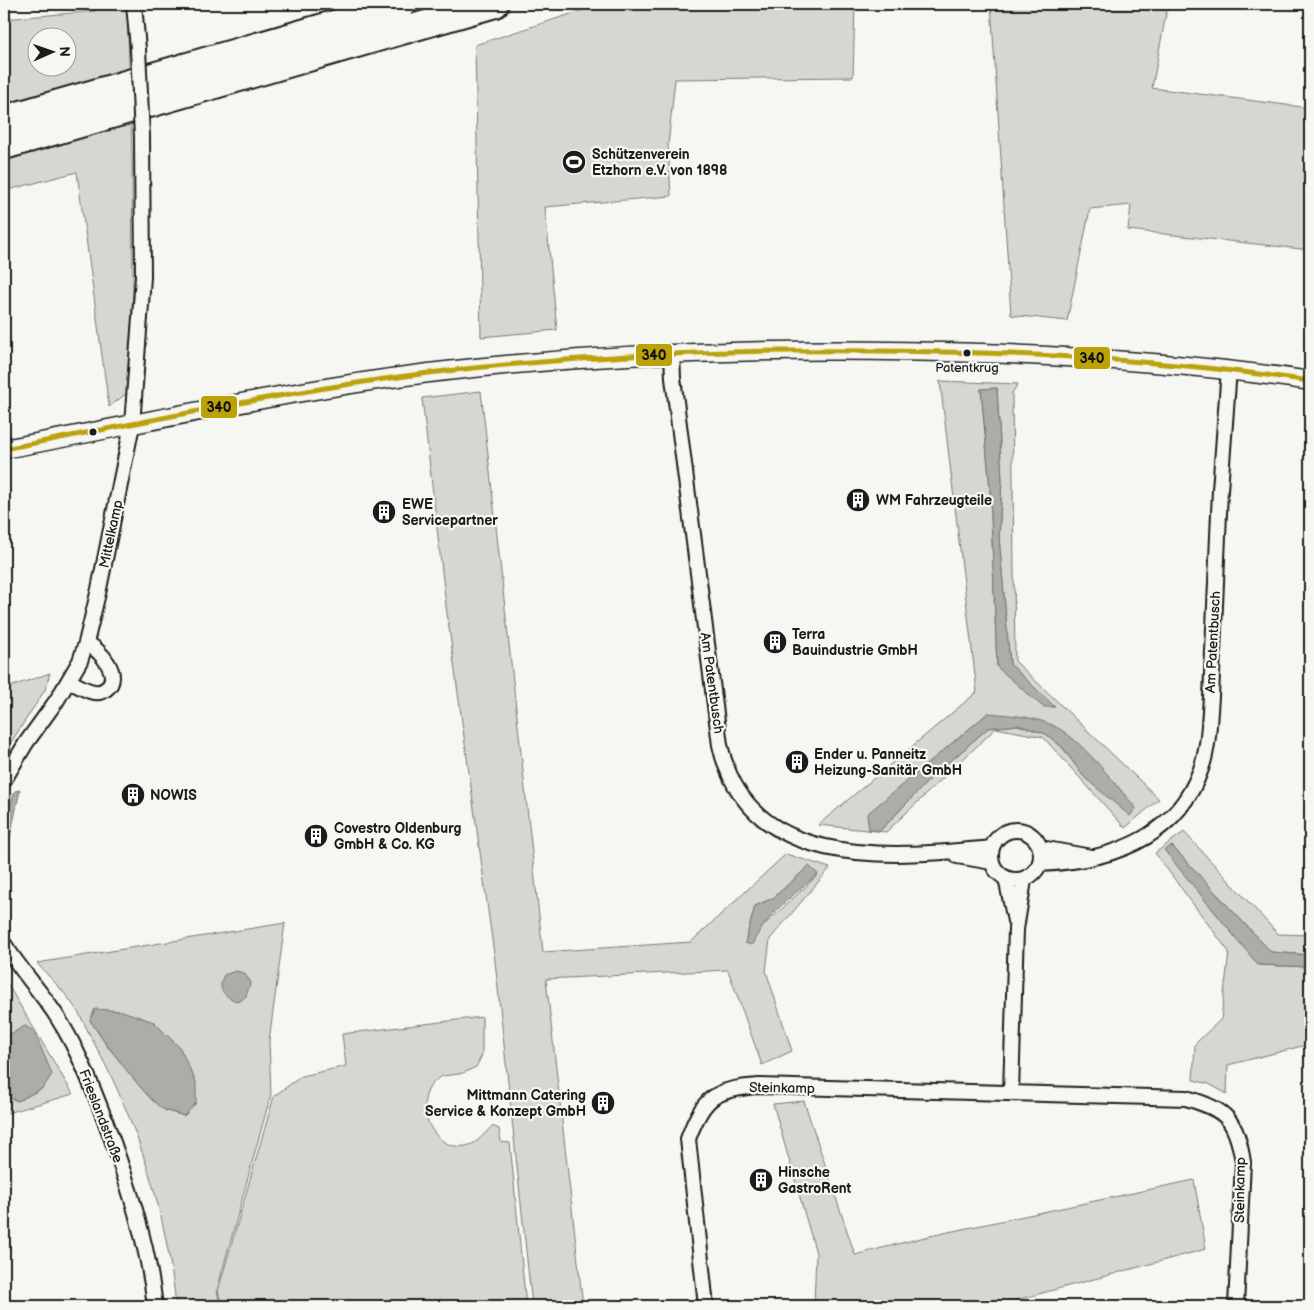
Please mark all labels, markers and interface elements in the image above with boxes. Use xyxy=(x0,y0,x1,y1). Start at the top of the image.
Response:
north arrow xyxy=(28,28,78,78)
text: N xyxy=(56,46,73,57)
place label: Schützenverein Etzhorn e.V. von 1898 xyxy=(592,146,727,179)
sports icon: Schützenverein Etzhorn e.V. von 1898 xyxy=(561,149,587,175)
line badge: 340 xyxy=(635,343,673,367)
line badge: 340 xyxy=(1073,346,1111,370)
text: 340 xyxy=(641,347,667,364)
marker: Patentkrug xyxy=(962,348,972,358)
text: 340 xyxy=(1079,350,1105,367)
place label: Patentkrug xyxy=(935,360,999,376)
line badge: 340 xyxy=(200,395,238,419)
text: 340 xyxy=(206,399,232,416)
unlabelled marker xyxy=(88,427,98,437)
building icon: WM Fahrzeugteile xyxy=(845,487,871,513)
place label: WM Fahrzeugteile xyxy=(876,492,992,509)
place label: EWE Servicepartner xyxy=(402,496,498,529)
street label: Mittelkamp xyxy=(95,498,127,570)
building icon: EWE Servicepartner xyxy=(371,499,397,525)
street label: Am Patentbusch xyxy=(1202,590,1224,693)
place label: Terra Bauindustrie GmbH xyxy=(792,626,918,659)
building icon: Terra Bauindustrie GmbH xyxy=(762,629,788,655)
street label: Am Patentbusch xyxy=(696,631,728,735)
place label: Ender u. Panneitz Heizung-Sanitär GmbH xyxy=(814,746,962,779)
building icon: Ender u. Panneitz Heizung-Sanitär GmbH xyxy=(784,749,810,775)
building icon: NOWIS xyxy=(120,782,146,808)
place label: NOWIS xyxy=(150,787,197,804)
place label: Covestro Oldenburg GmbH & Co. KG xyxy=(334,820,461,853)
building icon: Covestro Oldenburg GmbH & Co. KG xyxy=(303,823,329,849)
street label: Frieslandstraße xyxy=(75,1067,127,1165)
street label: Steinkamp xyxy=(749,1079,815,1097)
place label: Mittmann Catering Service & Konzept GmbH xyxy=(425,1087,586,1120)
building icon: Mittmann Catering Service & Konzept GmbH xyxy=(590,1090,616,1116)
street label: Steinkamp xyxy=(1231,1157,1249,1223)
place label: Hinsche GastroRent xyxy=(778,1164,852,1197)
building icon: Hinsche GastroRent xyxy=(748,1167,774,1193)

